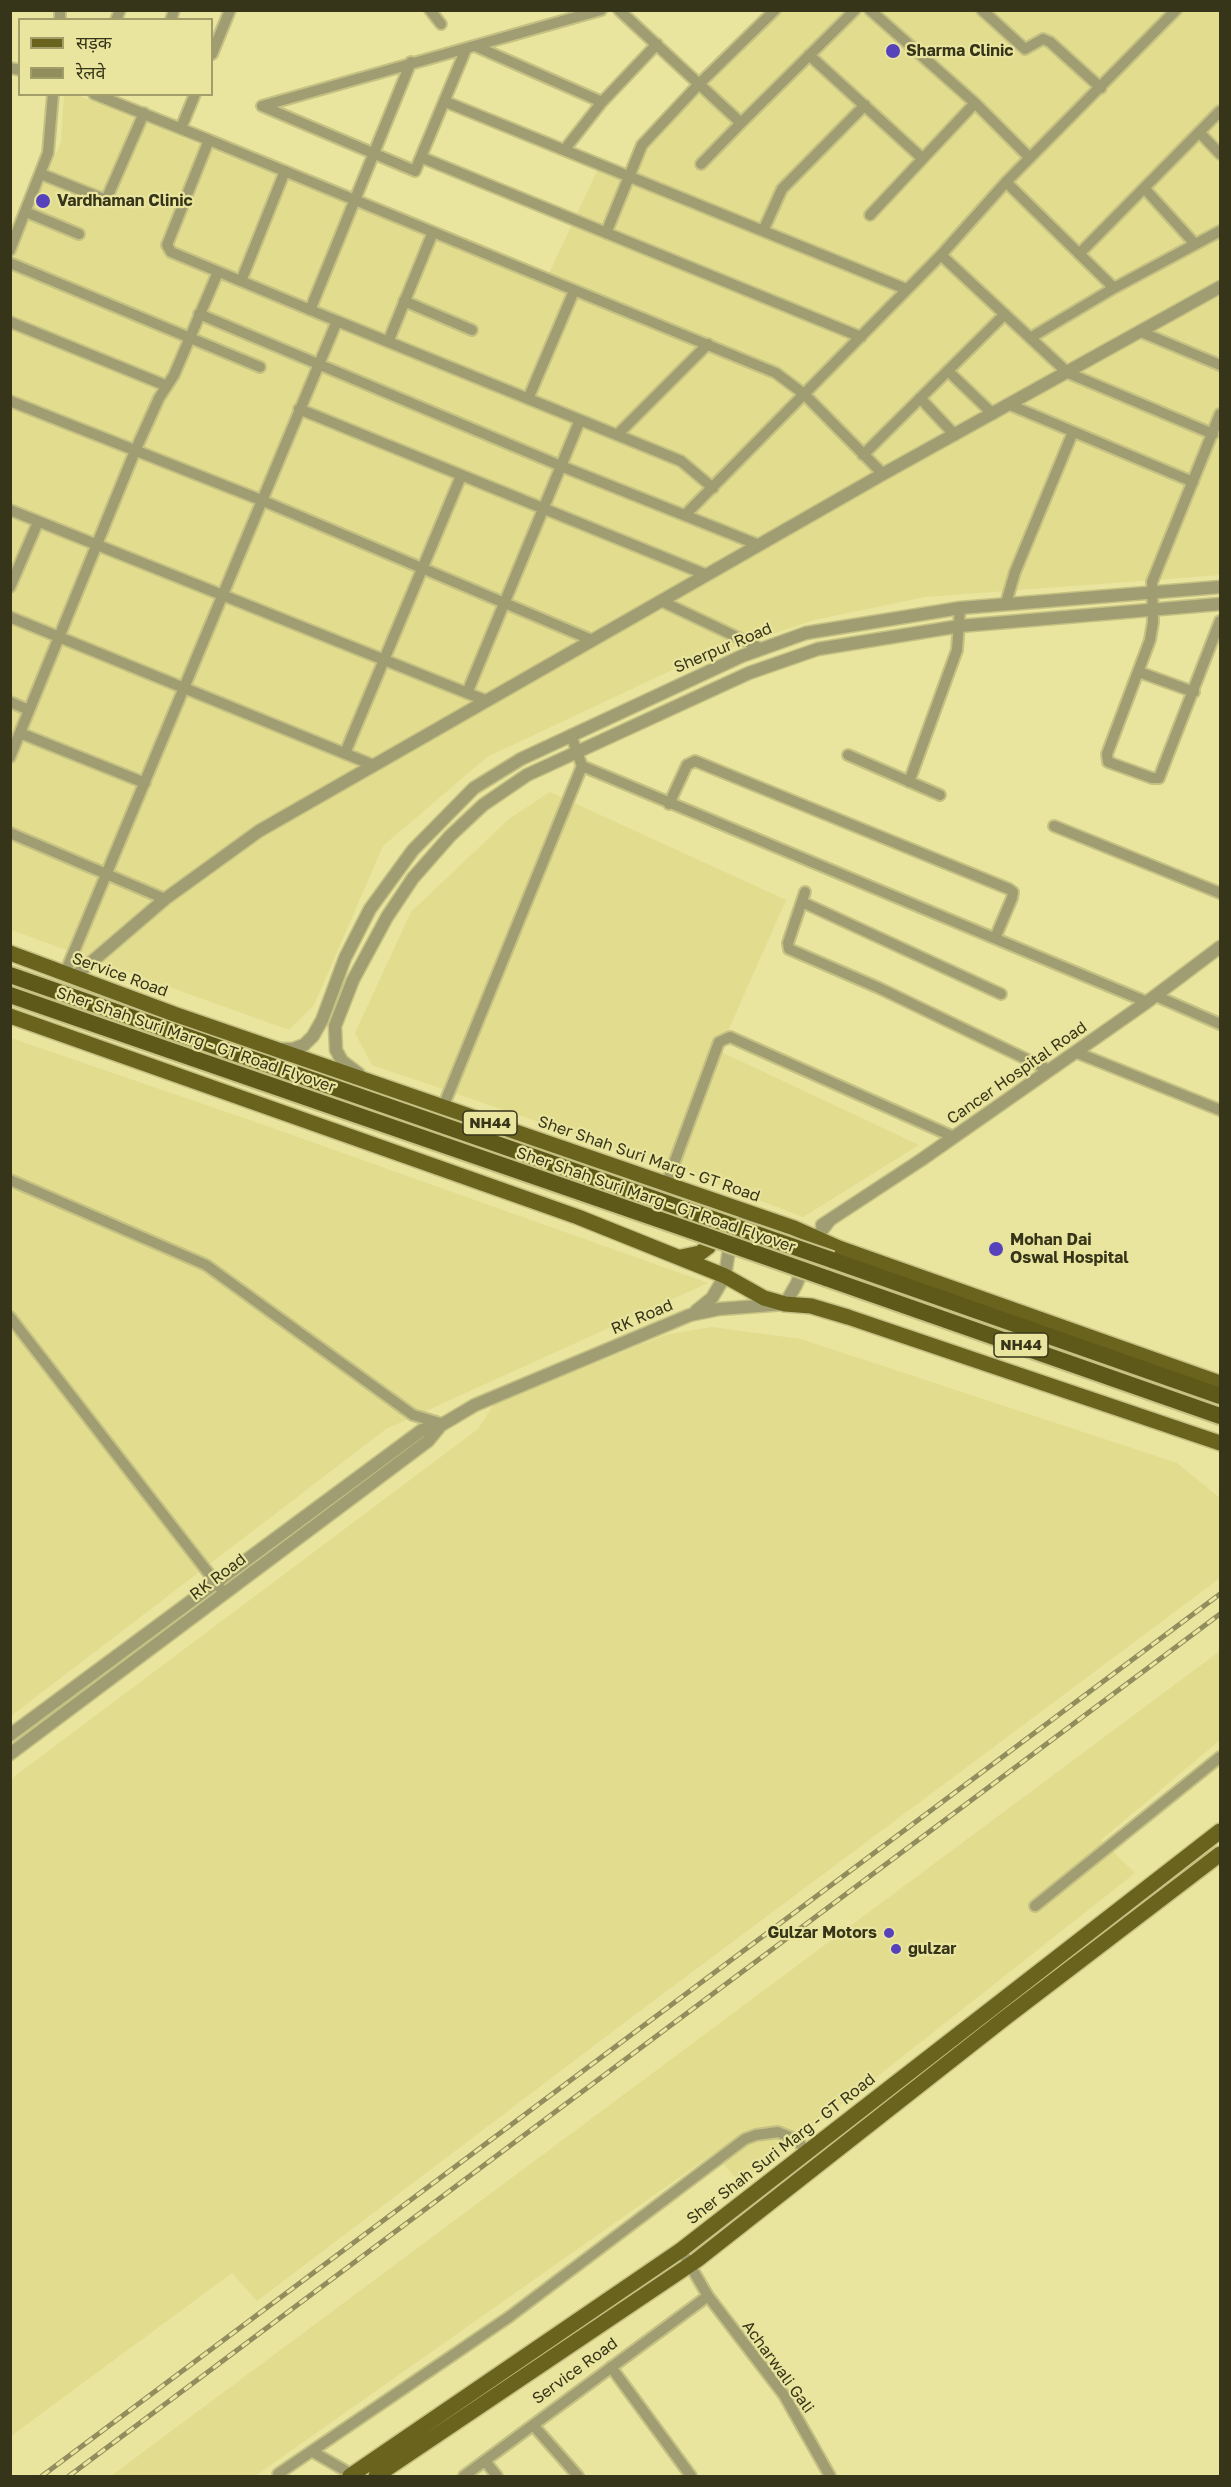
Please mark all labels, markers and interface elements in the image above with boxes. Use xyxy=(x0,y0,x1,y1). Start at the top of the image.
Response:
legend xyxy=(18,18,213,96)
text: सड़क xyxy=(76,31,112,53)
place label: Sharma Clinic xyxy=(906,41,1014,61)
marker: Sharma Clinic xyxy=(884,42,902,60)
text: रेलवे xyxy=(76,61,106,83)
place label: Vardhaman Clinic xyxy=(57,191,193,211)
marker: Vardhaman Clinic xyxy=(34,192,52,210)
street label: Sherpur Road xyxy=(671,619,775,677)
street label: Service Road xyxy=(69,949,171,1001)
street label: Sher Shah Suri Marg - GT Road Flyover xyxy=(54,983,338,1097)
street label: Cancer Hospital Road xyxy=(943,1017,1091,1129)
road number: NH44 xyxy=(463,1111,517,1135)
street label: Sher Shah Suri Marg - GT Road xyxy=(535,1112,763,1206)
street label: Sher Shah Suri Marg - GT Road Flyover xyxy=(514,1143,798,1257)
place label: Mohan Dai Oswal Hospital xyxy=(1010,1230,1129,1268)
marker: Mohan Dai Oswal Hospital xyxy=(987,1240,1005,1258)
street label: RK Road xyxy=(608,1295,676,1339)
road number: NH44 xyxy=(994,1333,1048,1357)
street label: RK Road xyxy=(186,1550,250,1604)
place label: Gulzar Motors xyxy=(768,1923,877,1943)
marker: Gulzar Motors xyxy=(882,1926,896,1940)
place label: gulzar xyxy=(908,1939,957,1959)
marker: gulzar xyxy=(889,1942,903,1956)
street label: Sher Shah Suri Marg - GT Road xyxy=(683,2069,879,2229)
street label: Acharwali Gali xyxy=(738,2317,818,2417)
street label: Service Road xyxy=(529,2334,621,2408)

